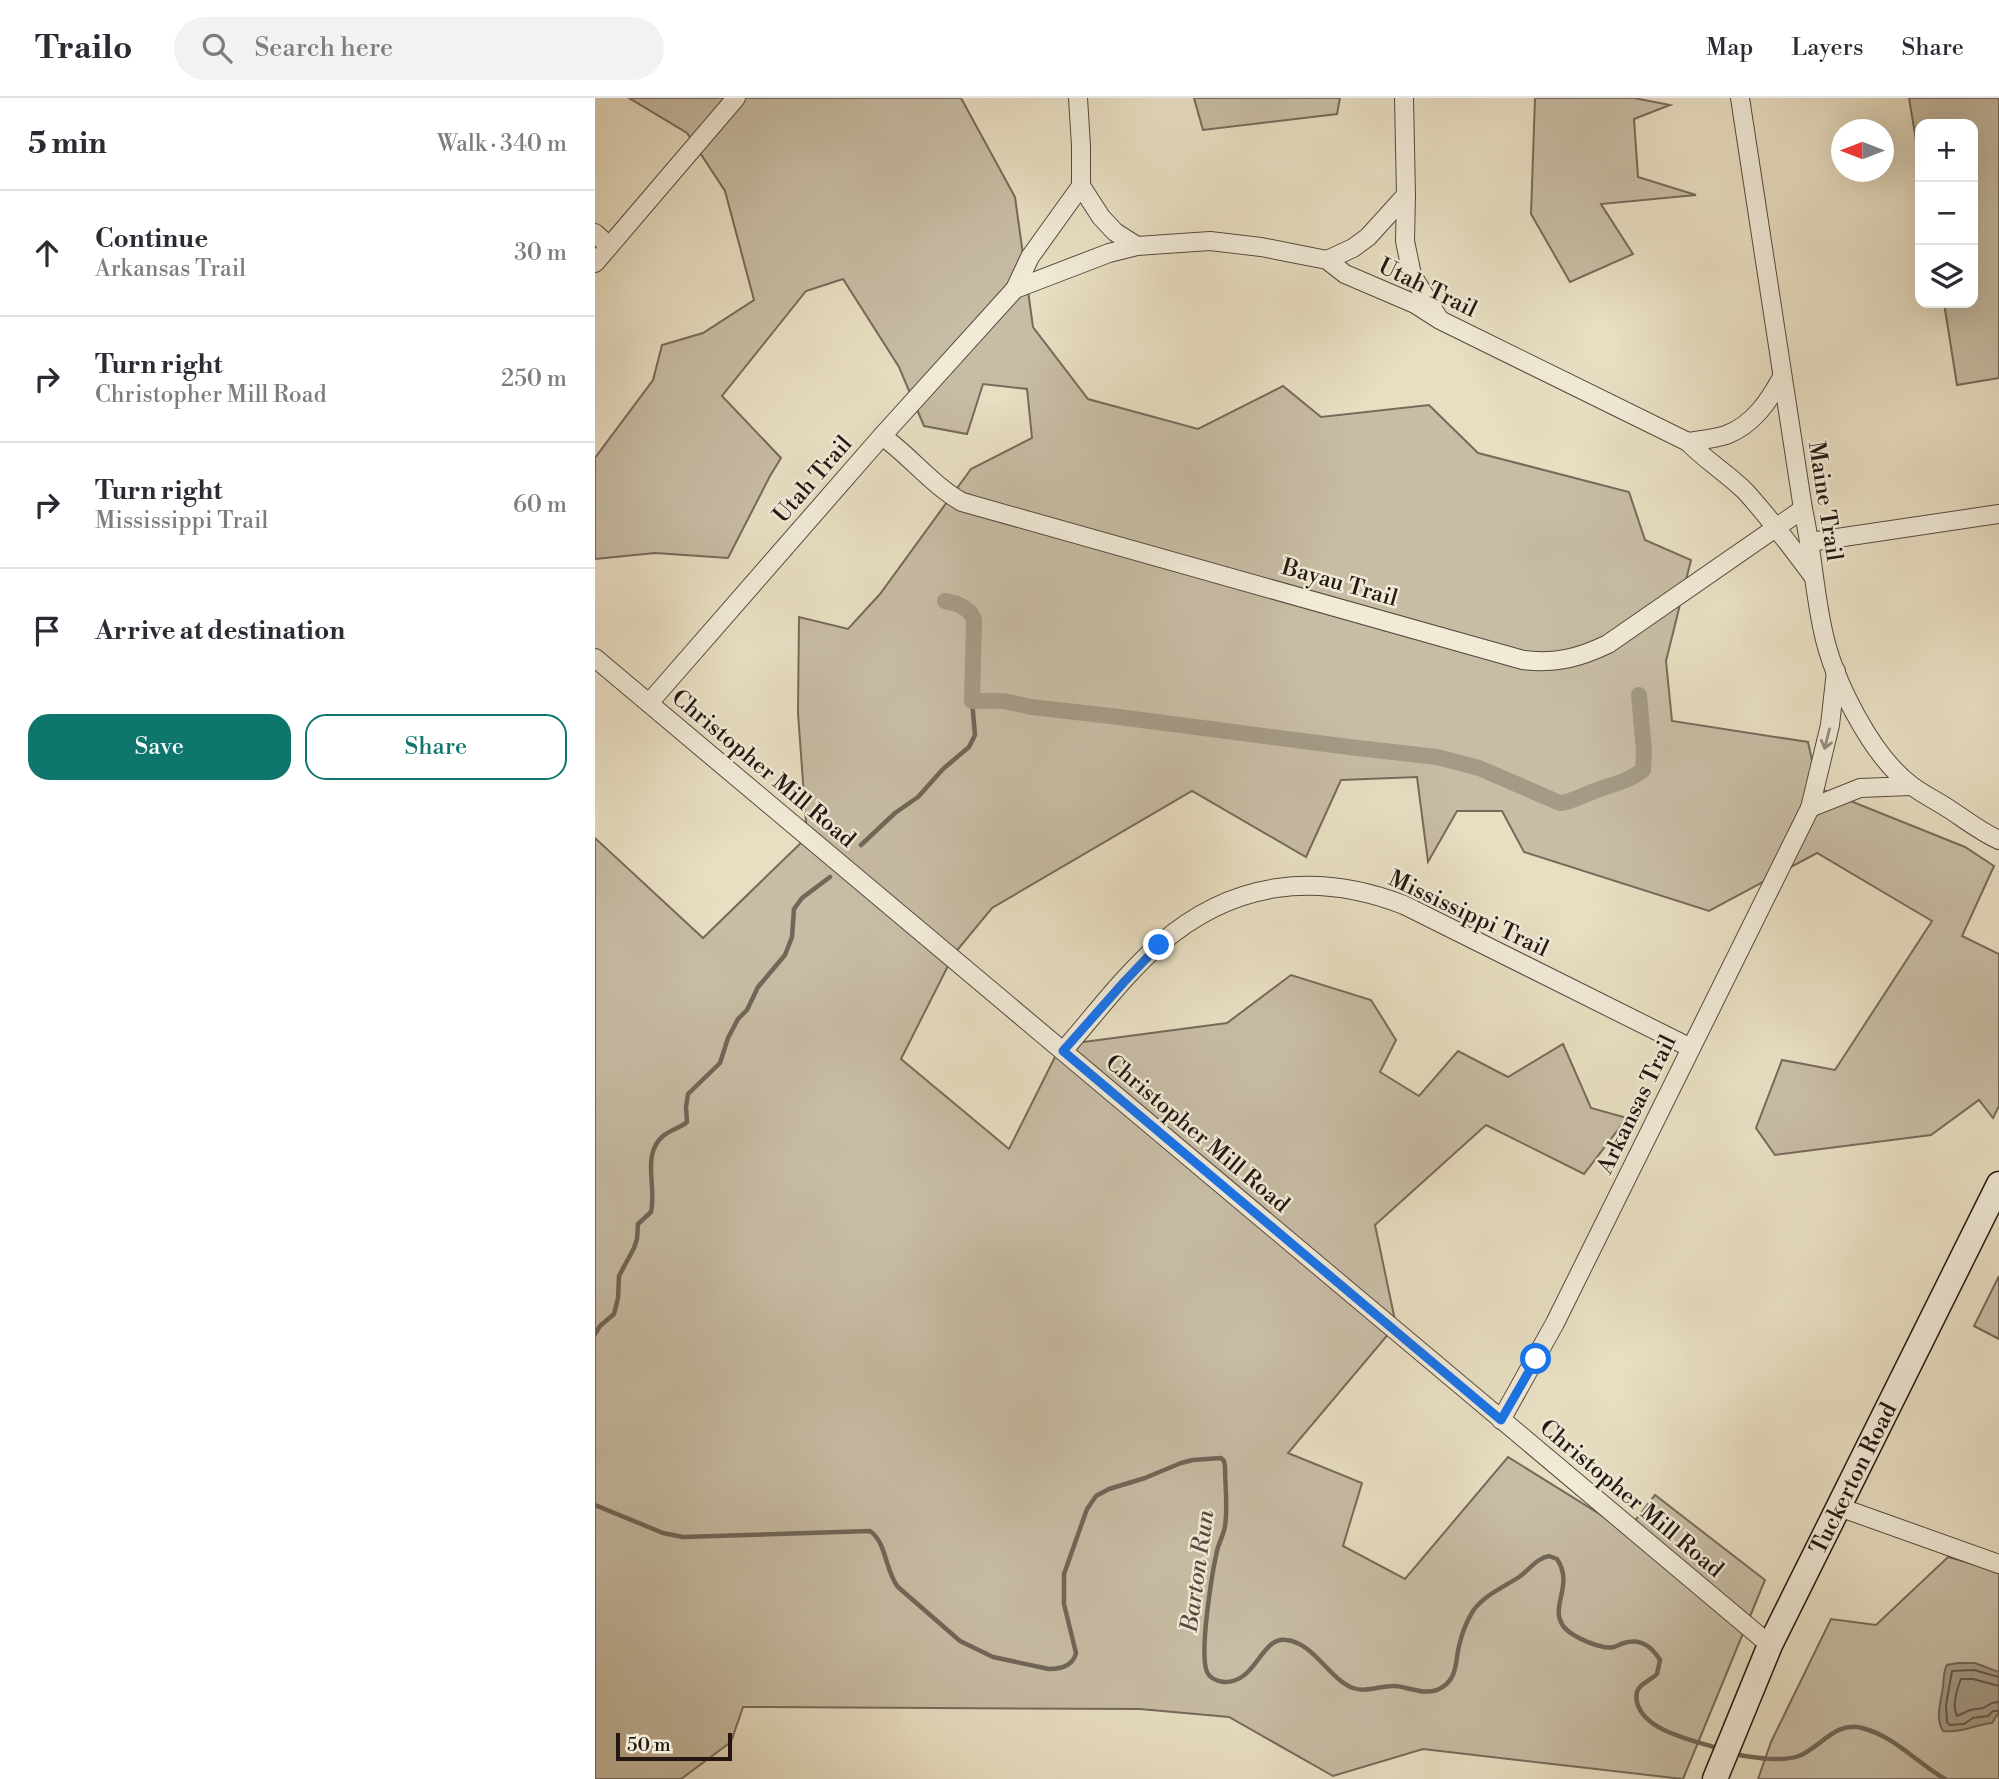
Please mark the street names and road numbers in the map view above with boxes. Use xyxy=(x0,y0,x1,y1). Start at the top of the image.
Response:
street label: Utah Trail xyxy=(1374,252,1482,324)
street label: Utah Trail xyxy=(767,430,858,529)
street label: Maine Trail xyxy=(1802,439,1848,563)
street label: Bayau Trail xyxy=(1278,553,1401,613)
street label: Christopher Mill Road xyxy=(666,684,861,854)
street label: Mississippi Trail xyxy=(1384,865,1553,963)
street label: Arkansas Trail xyxy=(1591,1030,1683,1179)
street label: Christopher Mill Road xyxy=(1100,1049,1295,1219)
street label: Tuckerton Road xyxy=(1804,1398,1903,1559)
street label: Christopher Mill Road xyxy=(1534,1414,1729,1584)

